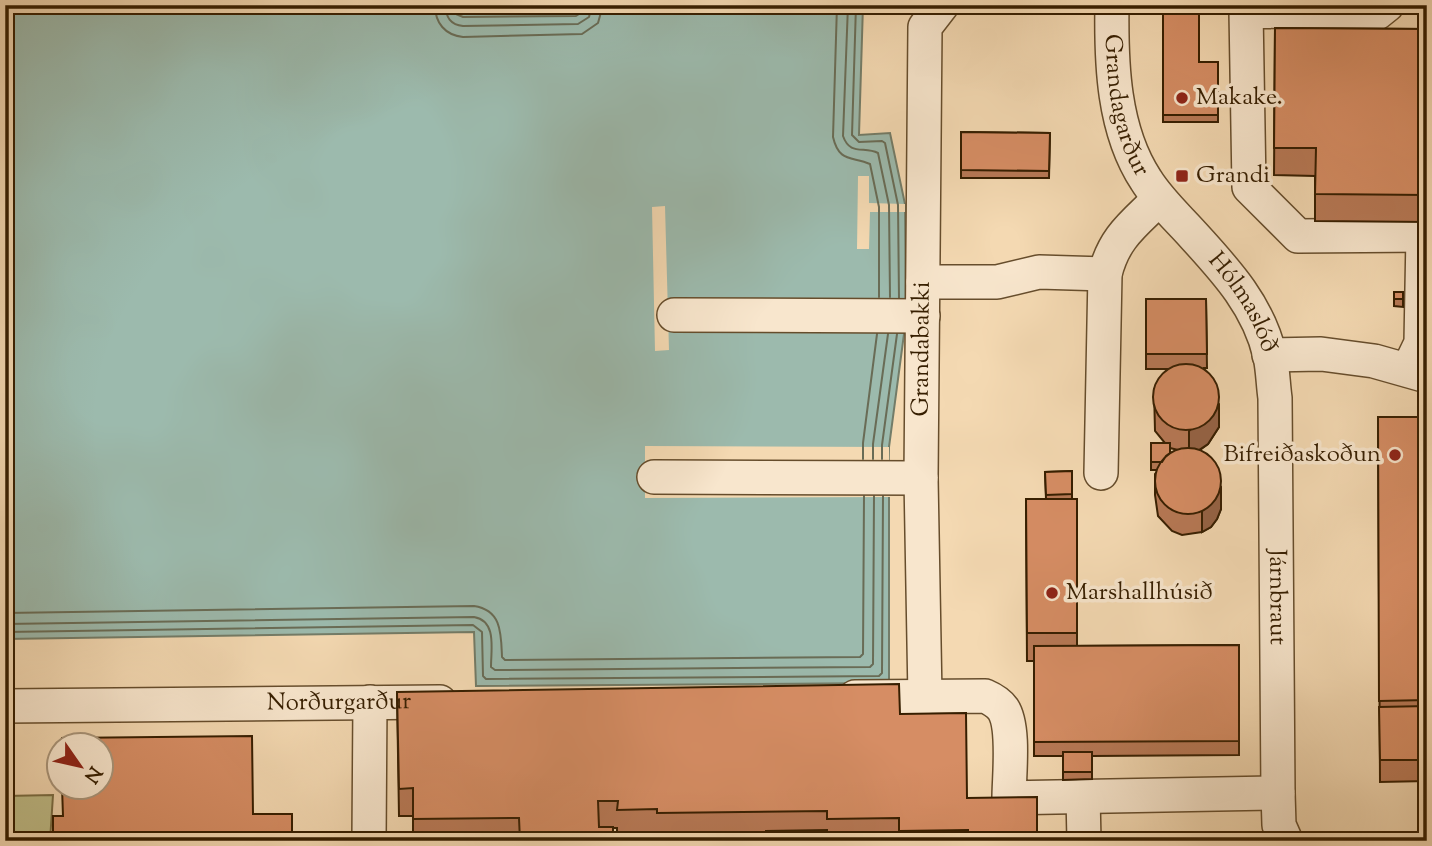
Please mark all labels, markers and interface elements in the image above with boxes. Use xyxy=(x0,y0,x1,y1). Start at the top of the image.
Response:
street label: Grandagarður xyxy=(1095,34,1157,183)
place label: Makake. xyxy=(1196,81,1282,115)
marker: Makake. xyxy=(1174,90,1190,106)
place label: Grandi xyxy=(1196,159,1270,193)
marker: Grandi xyxy=(1174,168,1190,184)
street label: Hólmaslóð xyxy=(1199,245,1285,356)
street label: Grandabakki xyxy=(905,281,940,417)
place label: Bifreiðaskoðun xyxy=(1223,438,1381,472)
marker: Bifreiðaskoðun xyxy=(1387,447,1403,463)
street label: Járnbraut xyxy=(1259,547,1294,645)
place label: Marshallhúsið xyxy=(1066,576,1213,610)
marker: Marshallhúsið xyxy=(1044,585,1060,601)
street label: Norðurgarður xyxy=(267,685,411,721)
north arrow xyxy=(46,730,116,800)
text: N xyxy=(77,760,107,788)

